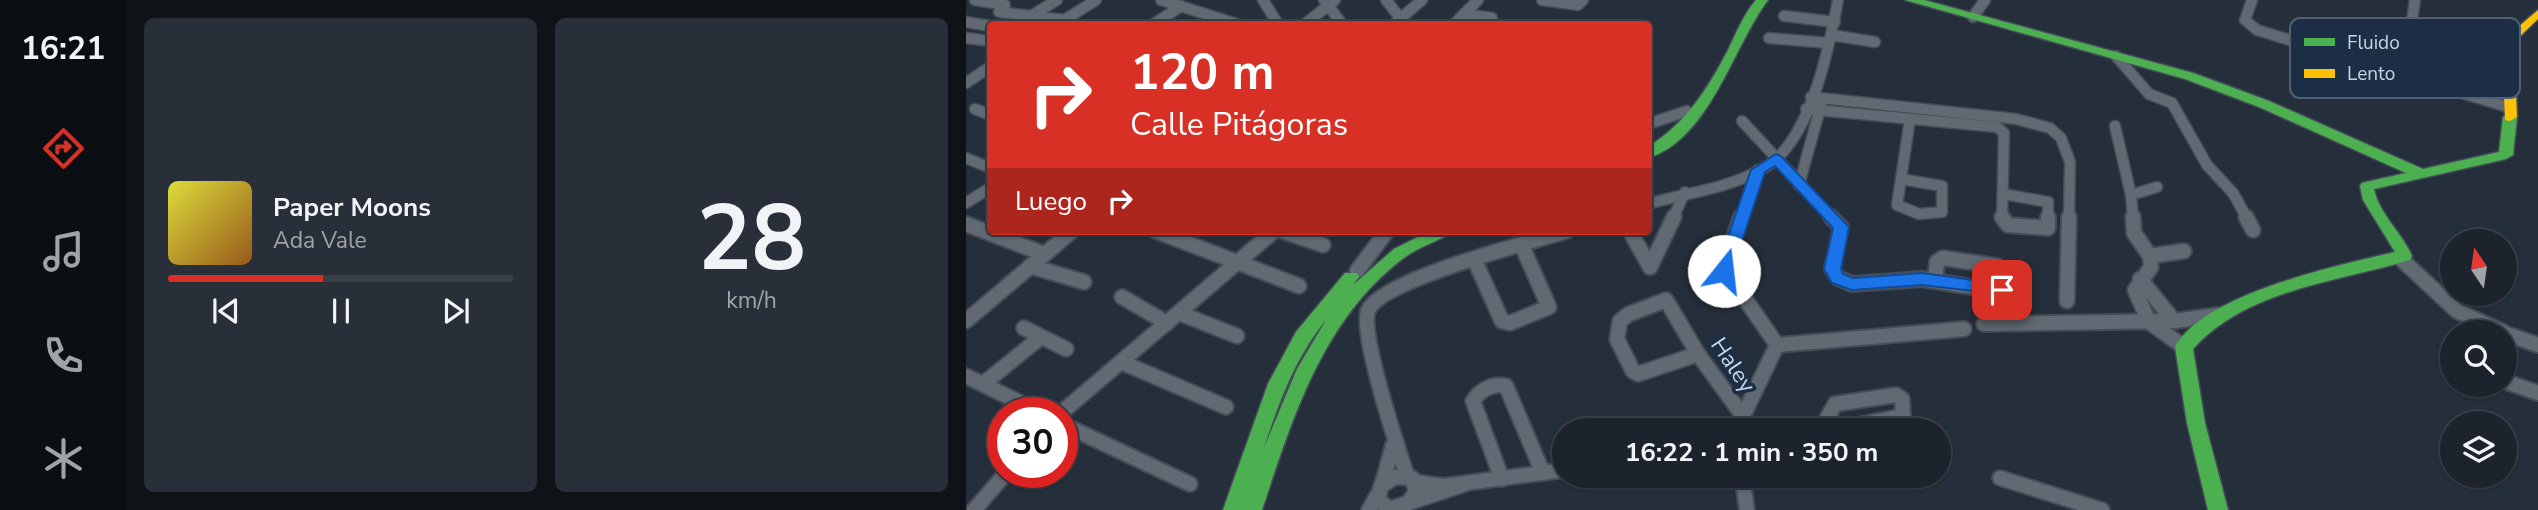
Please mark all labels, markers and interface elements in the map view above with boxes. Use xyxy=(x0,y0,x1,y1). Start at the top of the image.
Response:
legend xyxy=(2290,18,2520,98)
text: 16:21 xyxy=(21,27,105,70)
text: Fluido xyxy=(2347,30,2400,56)
text: 120 m xyxy=(1130,39,1274,106)
icon: right xyxy=(1015,49,1106,140)
text: Lento xyxy=(2347,61,2395,87)
text: Calle Pitágoras xyxy=(1130,103,1348,146)
icon: directions xyxy=(39,124,88,173)
text: 28 xyxy=(697,177,806,301)
icon: right xyxy=(1101,182,1139,220)
text: Luego xyxy=(1015,184,1087,219)
text: Paper Moons xyxy=(273,190,431,225)
text: Ada Vale xyxy=(273,225,367,256)
icon: music xyxy=(39,227,88,276)
north arrow xyxy=(2440,229,2516,306)
map controls xyxy=(2440,229,2517,488)
position arrow xyxy=(1687,234,1761,308)
pin xyxy=(1972,260,2032,320)
icon: arrive xyxy=(1983,271,2021,309)
text: km/h xyxy=(726,285,777,316)
icon: previous xyxy=(207,292,245,330)
icon: pause xyxy=(322,292,360,330)
icon: next xyxy=(437,292,475,330)
button: search xyxy=(2440,320,2517,397)
icon: phone xyxy=(39,331,88,380)
street label: Haley xyxy=(1703,331,1763,399)
speed limit sign: 30 xyxy=(987,397,1078,488)
button: layers xyxy=(2440,411,2517,488)
icon: climate xyxy=(39,434,88,483)
text: 16:22 · 1 min · 350 m xyxy=(1625,435,1878,470)

